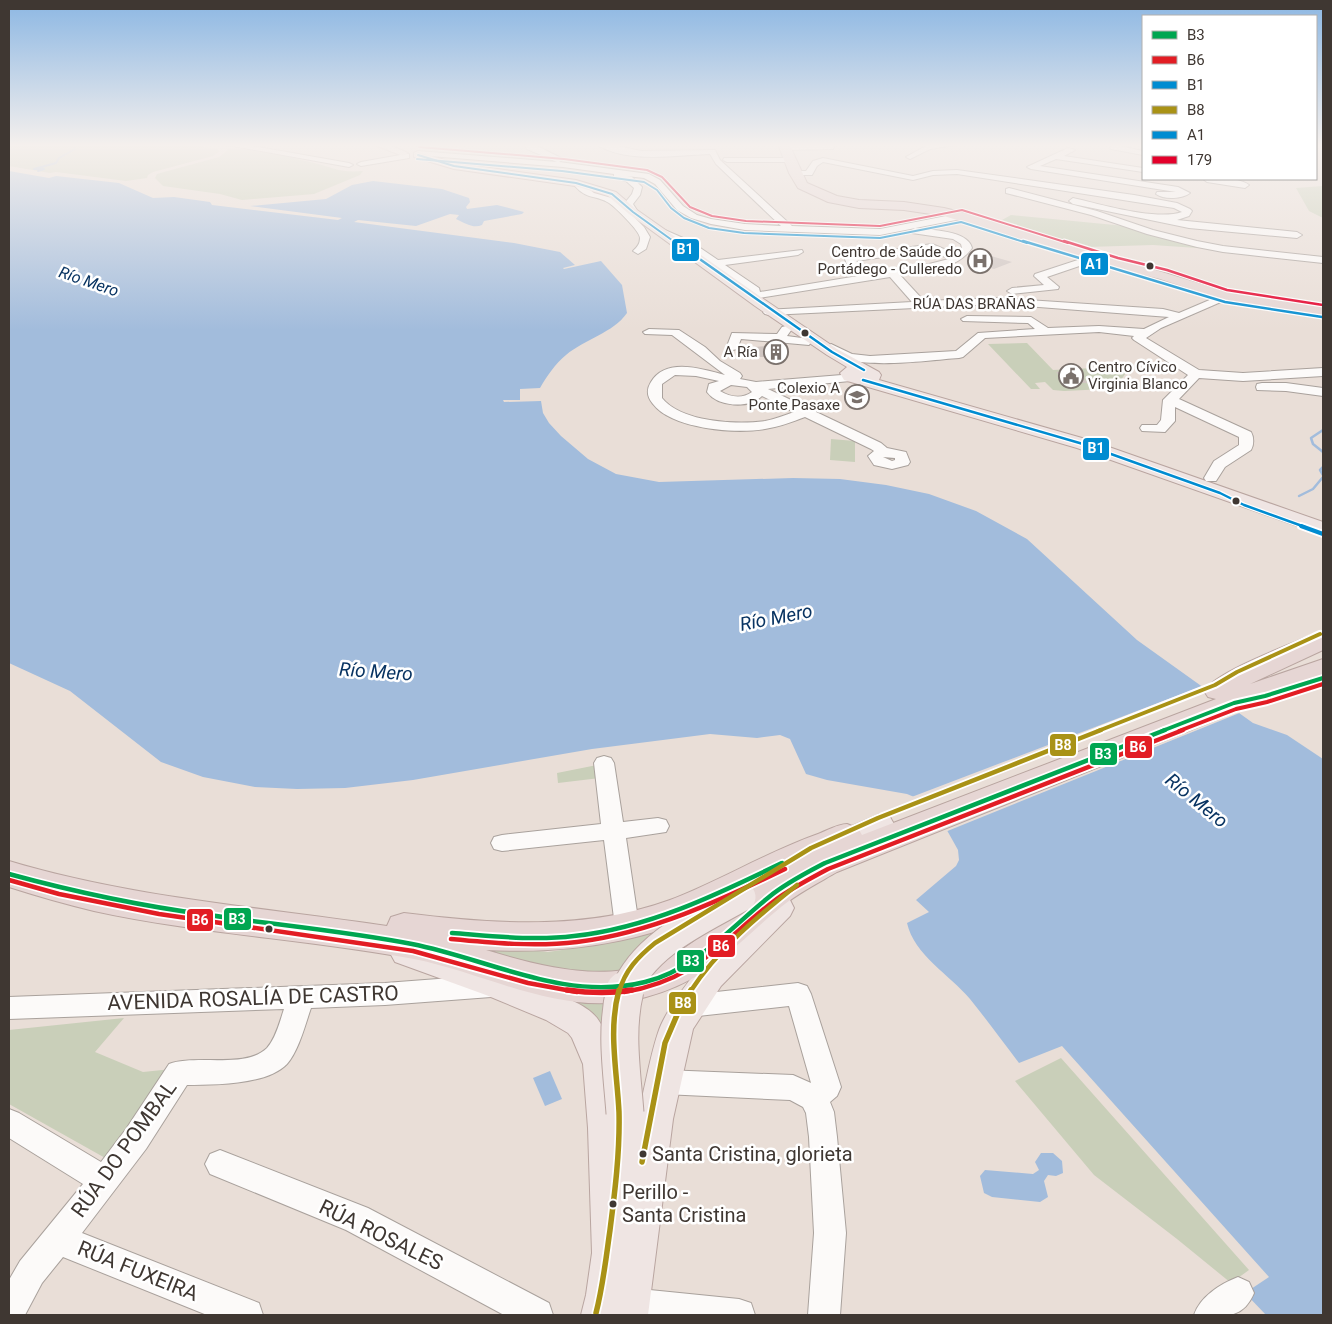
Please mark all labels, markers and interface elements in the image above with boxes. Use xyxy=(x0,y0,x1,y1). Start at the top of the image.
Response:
legend xyxy=(1142,15,1317,180)
text: B3 xyxy=(1187,26,1205,44)
text: B6 xyxy=(1187,51,1205,69)
text: B1 xyxy=(1187,76,1205,94)
text: B8 xyxy=(1187,101,1205,119)
text: A1 xyxy=(1187,126,1205,144)
text: 179 xyxy=(1187,151,1212,169)
line badge: B1 xyxy=(671,238,700,262)
text: B1 xyxy=(677,241,693,257)
place label: Centro de Saúde do Portádego - Culleredo xyxy=(817,243,962,278)
hospital icon: Centro de Saúde do Portádego - Culleredo xyxy=(967,248,993,274)
line badge: A1 xyxy=(1080,252,1109,276)
text: A1 xyxy=(1085,256,1103,272)
unlabelled marker xyxy=(1145,261,1155,271)
water label: Río Mero xyxy=(56,262,121,301)
street label: RÚA DAS BRAÑAS xyxy=(913,295,1035,313)
unlabelled marker xyxy=(800,328,810,338)
building icon: A Ría xyxy=(763,339,789,365)
place label: A Ría xyxy=(723,343,758,361)
place label: Centro Cívico Virginia Blanco xyxy=(1088,358,1188,393)
public building icon: Centro Cívico Virginia Blanco xyxy=(1058,363,1084,389)
place label: Colexio A Ponte Pasaxe xyxy=(749,379,840,414)
school or university icon: Colexio A Ponte Pasaxe xyxy=(844,384,870,410)
line badge: B1 xyxy=(1082,437,1110,461)
text: B1 xyxy=(1088,440,1104,456)
unlabelled marker xyxy=(1231,496,1241,506)
water label: Río Mero xyxy=(738,599,814,636)
water label: Río Mero xyxy=(338,657,413,686)
line badge: B8 xyxy=(1049,733,1077,757)
line badge: B6 xyxy=(1124,735,1153,759)
text: B8 xyxy=(1055,737,1071,753)
text: B6 xyxy=(1130,739,1146,755)
line badge: B3 xyxy=(1089,742,1118,766)
text: B3 xyxy=(1095,746,1111,762)
water label: Río Mero xyxy=(1161,768,1232,832)
line badge: B3 xyxy=(223,907,252,931)
line badge: B6 xyxy=(186,908,214,932)
text: B3 xyxy=(229,911,245,927)
text: B6 xyxy=(192,912,208,928)
unlabelled marker xyxy=(264,924,274,934)
line badge: B6 xyxy=(707,934,736,958)
text: B6 xyxy=(713,938,729,954)
line badge: B3 xyxy=(676,949,705,973)
text: B3 xyxy=(683,953,699,969)
street label: AVENIDA ROSALÍA DE CASTRO xyxy=(107,981,399,1015)
line badge: B8 xyxy=(668,991,697,1015)
text: B8 xyxy=(675,995,691,1011)
street label: RÚA DO POMBAL xyxy=(66,1076,182,1222)
place label: Santa Cristina, glorieta xyxy=(652,1142,853,1166)
marker: Santa Cristina, glorieta xyxy=(638,1149,648,1159)
place label: Perillo - Santa Cristina xyxy=(622,1180,747,1227)
street label: RÚA ROSALES xyxy=(315,1195,447,1275)
marker: Perillo - Santa Cristina xyxy=(608,1199,618,1209)
street label: RÚA FUXEIRA xyxy=(74,1236,202,1306)

